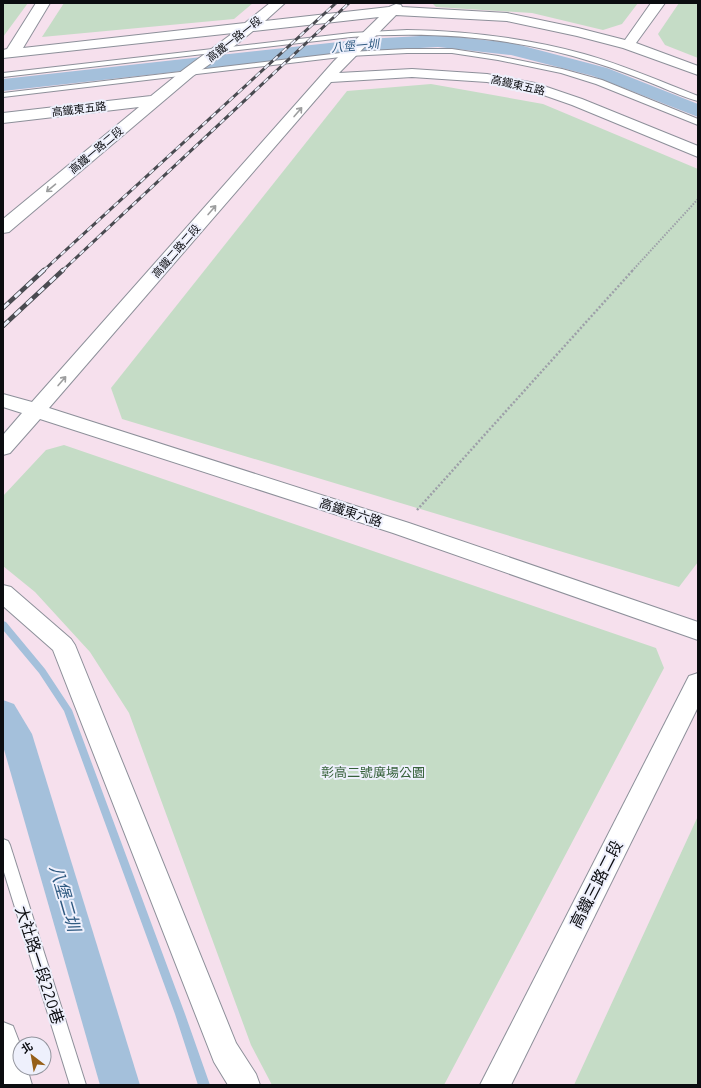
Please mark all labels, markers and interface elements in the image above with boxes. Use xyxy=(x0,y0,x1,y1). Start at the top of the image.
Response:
street label: 高鐵一路一段 xyxy=(204,14,264,64)
water label: 八堡一圳 xyxy=(330,37,381,54)
street label: 高鐵東五路 xyxy=(490,73,546,97)
street label: 高鐵東五路 xyxy=(51,100,107,118)
one-way arrow xyxy=(293,106,302,117)
street label: 高鐵一路二段 xyxy=(67,124,125,176)
one-way arrow xyxy=(46,183,57,192)
one-way arrow xyxy=(208,204,217,215)
street label: 高鐵二路二段 xyxy=(150,222,202,280)
one-way arrow xyxy=(58,376,67,386)
street label: 高鐵東六路 xyxy=(318,495,384,529)
park label: 彰高二號廣場公園 xyxy=(321,765,425,779)
street label: 高鐵三路二段 xyxy=(566,837,626,931)
water label: 八堡二圳 xyxy=(47,863,85,936)
street label: 大社路一段220巷 xyxy=(12,904,68,1026)
north arrow xyxy=(12,1036,52,1076)
text: 北 xyxy=(19,1039,35,1055)

